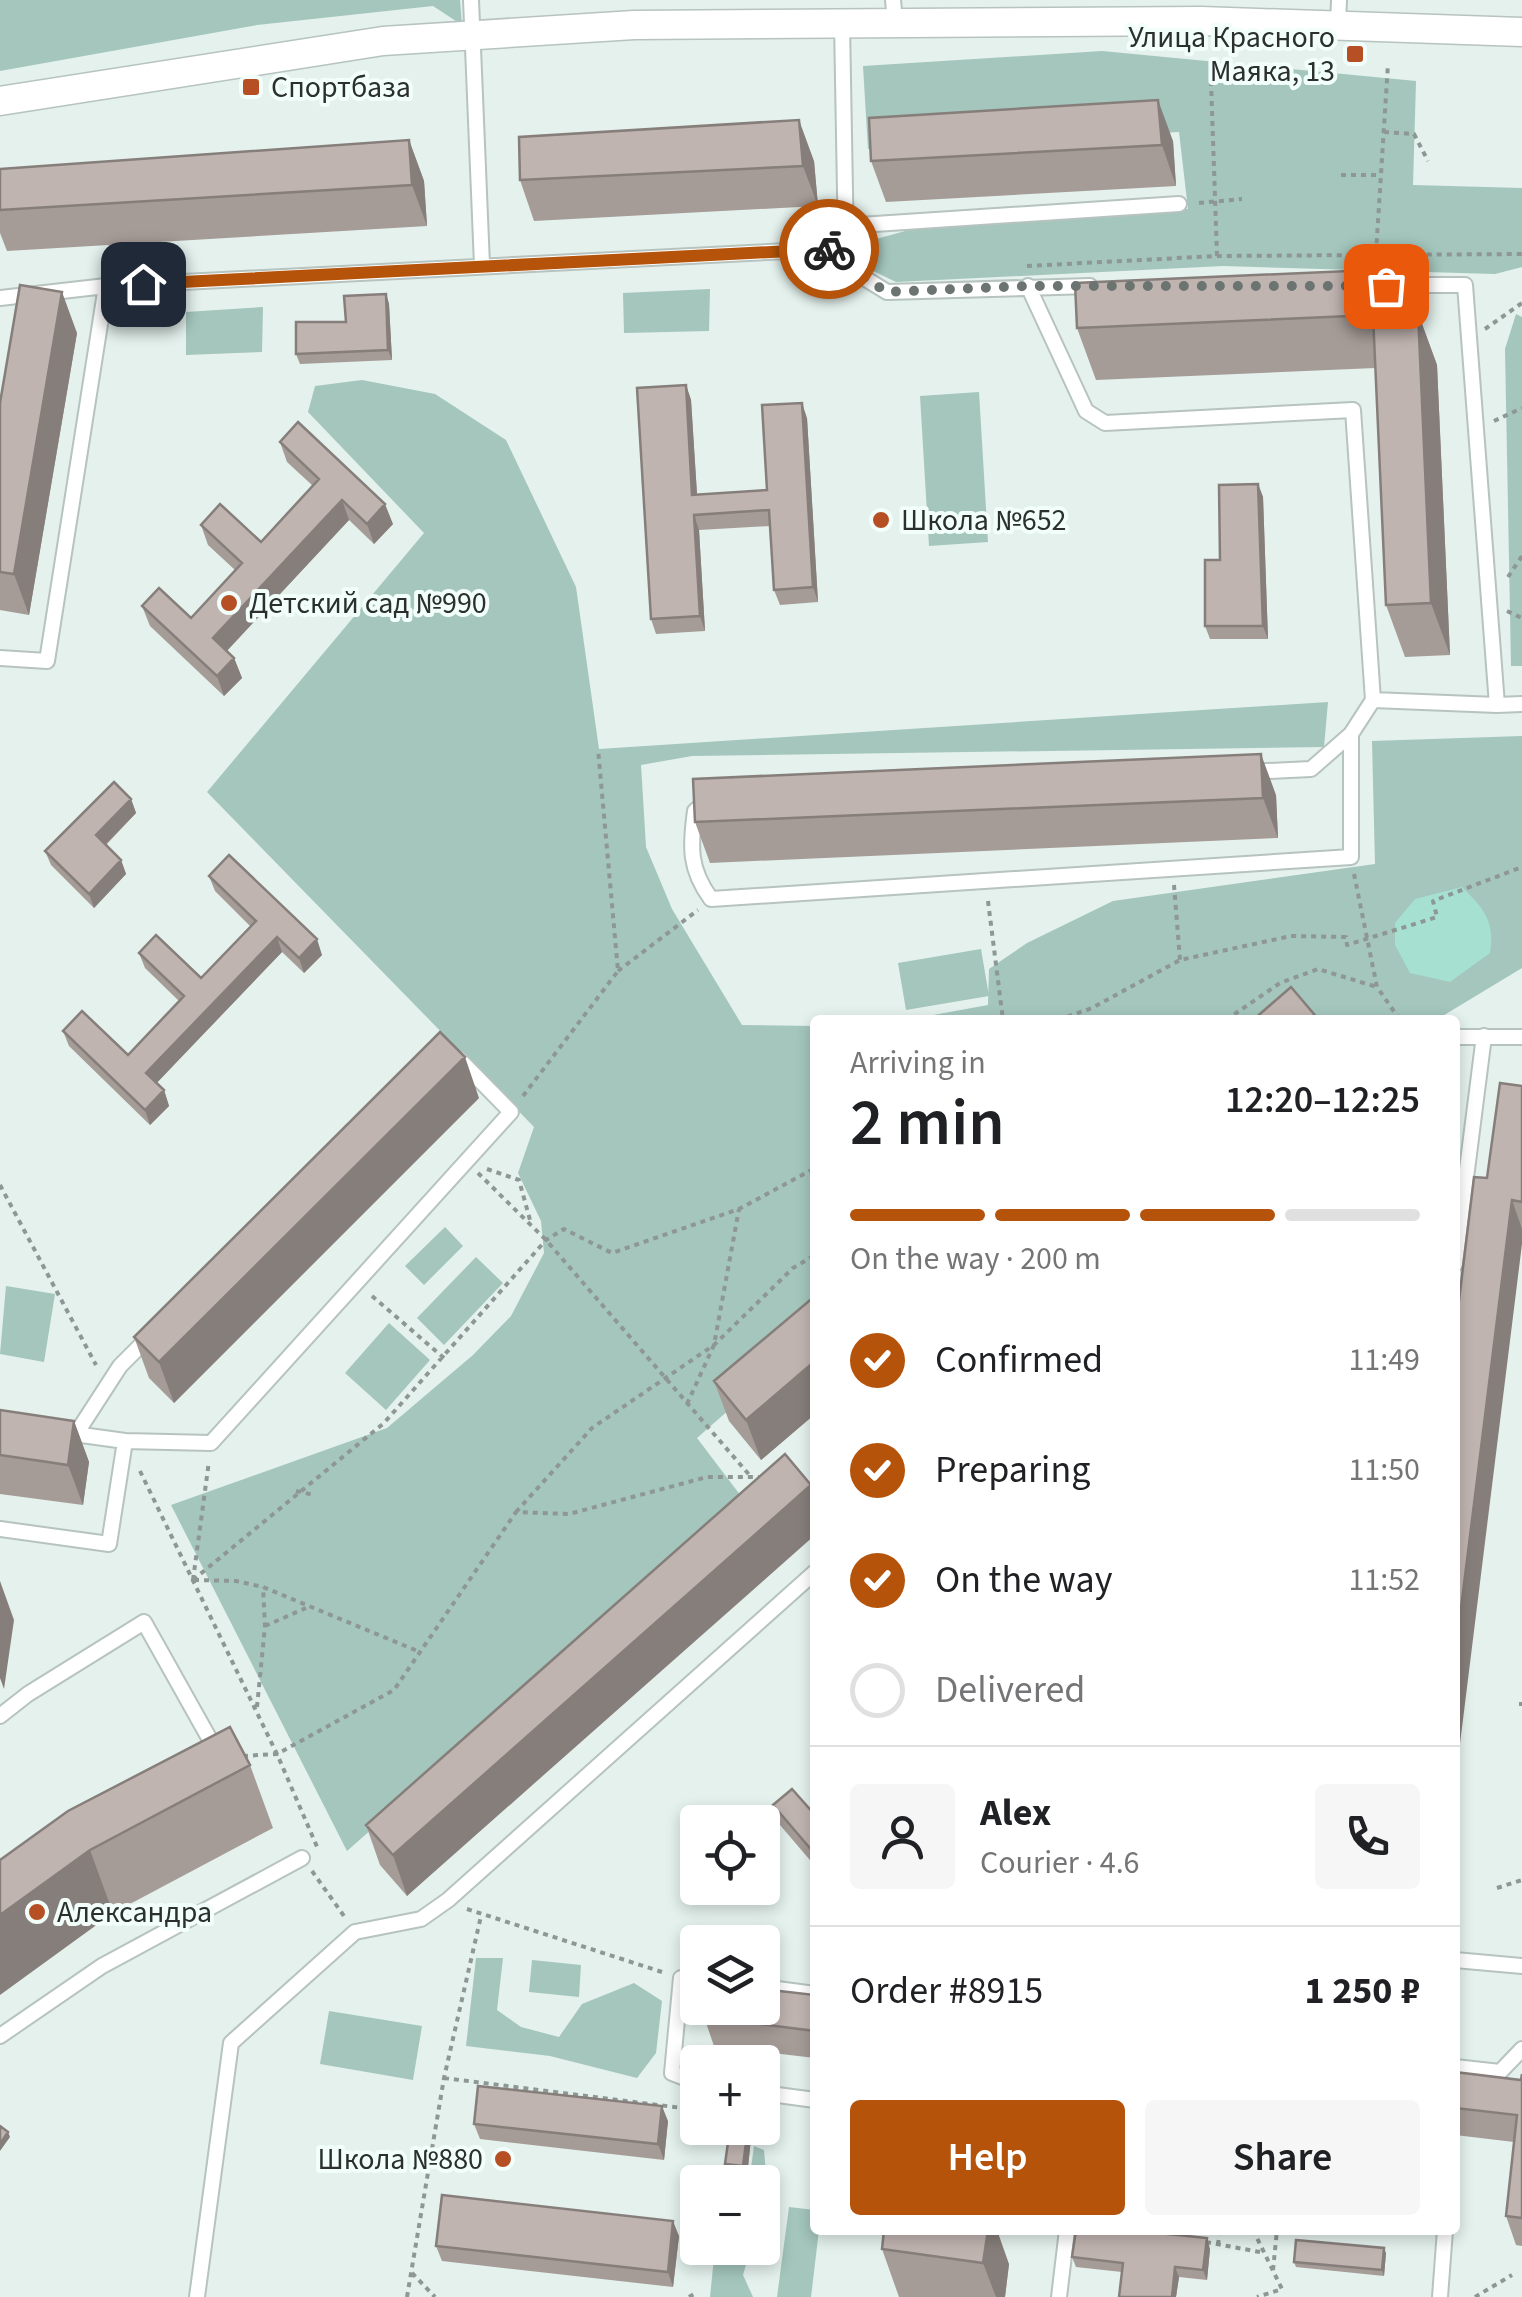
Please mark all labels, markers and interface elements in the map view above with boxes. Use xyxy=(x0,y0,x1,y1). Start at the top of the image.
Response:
place label: Улица Красного Маяка, 13 xyxy=(1128,16,1335,93)
marker: Улица Красного Маяка, 13 xyxy=(1344,43,1366,65)
place label: Спортбаза xyxy=(271,66,411,109)
marker: Спортбаза xyxy=(240,76,262,98)
courier xyxy=(779,199,879,299)
icon: bike xyxy=(802,222,857,277)
pin xyxy=(101,242,186,327)
pin xyxy=(1344,244,1429,329)
icon: home xyxy=(116,257,171,312)
icon: bag xyxy=(1359,259,1414,314)
place label: Школа №652 xyxy=(901,499,1066,542)
marker: Школа №652 xyxy=(870,509,892,531)
place label: Детский сад №990 xyxy=(249,582,487,625)
marker: Детский сад №990 xyxy=(218,592,240,614)
text: Arriving in xyxy=(850,1040,986,1086)
text: 12:20–12:25 xyxy=(1225,1073,1420,1127)
text: 2 min xyxy=(850,1077,1005,1170)
text: On the way · 200 m xyxy=(850,1236,1101,1282)
icon: check xyxy=(850,1333,905,1388)
text: Confirmed xyxy=(935,1333,1103,1387)
text: 11:49 xyxy=(1348,1337,1420,1383)
icon: check xyxy=(850,1443,905,1498)
text: Preparing xyxy=(935,1443,1090,1497)
text: 11:50 xyxy=(1348,1447,1420,1493)
icon: check xyxy=(850,1553,905,1608)
text: On the way xyxy=(935,1553,1112,1607)
text: 11:52 xyxy=(1348,1557,1420,1603)
text: Delivered xyxy=(935,1663,1085,1717)
button: person xyxy=(850,1784,955,1889)
button: phone xyxy=(1315,1784,1420,1889)
text: Alex xyxy=(980,1786,1051,1840)
map controls xyxy=(680,1805,780,2265)
button: locate xyxy=(680,1805,780,1905)
text: Courier · 4.6 xyxy=(980,1840,1140,1886)
place label: Александра xyxy=(57,1891,212,1934)
marker: Александра xyxy=(26,1901,48,1923)
button: layers xyxy=(680,1925,780,2025)
text: Order #8915 xyxy=(850,1964,1043,2018)
text: 1 250 ₽ xyxy=(1304,1964,1420,2018)
button: + xyxy=(680,2045,780,2145)
button: Help xyxy=(850,2100,1125,2215)
button: Share xyxy=(1145,2100,1420,2215)
place label: Школа №880 xyxy=(318,2138,483,2181)
marker: Школа №880 xyxy=(492,2148,514,2170)
button: − xyxy=(680,2165,780,2265)

